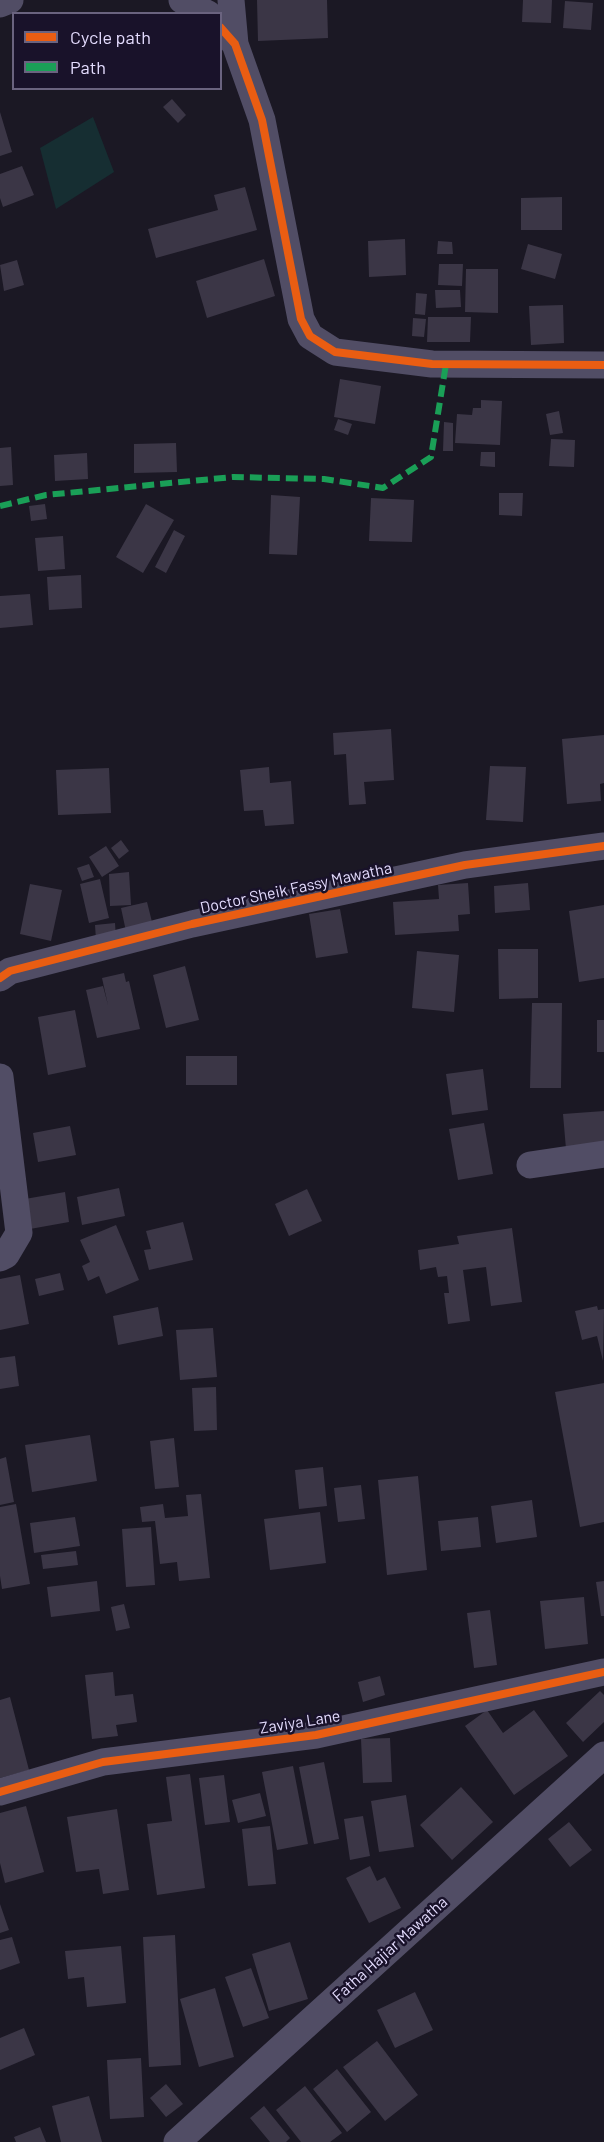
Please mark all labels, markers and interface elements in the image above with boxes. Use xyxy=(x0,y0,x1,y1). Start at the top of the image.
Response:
legend xyxy=(12,12,222,90)
text: Cycle path xyxy=(70,26,151,48)
text: Path xyxy=(70,56,106,78)
street label: Doctor Sheik Fassy Mawatha xyxy=(198,858,394,918)
street label: Zaviya Lane xyxy=(258,1706,342,1738)
street label: Fatha Hajiar Mawatha xyxy=(329,1892,451,2006)

